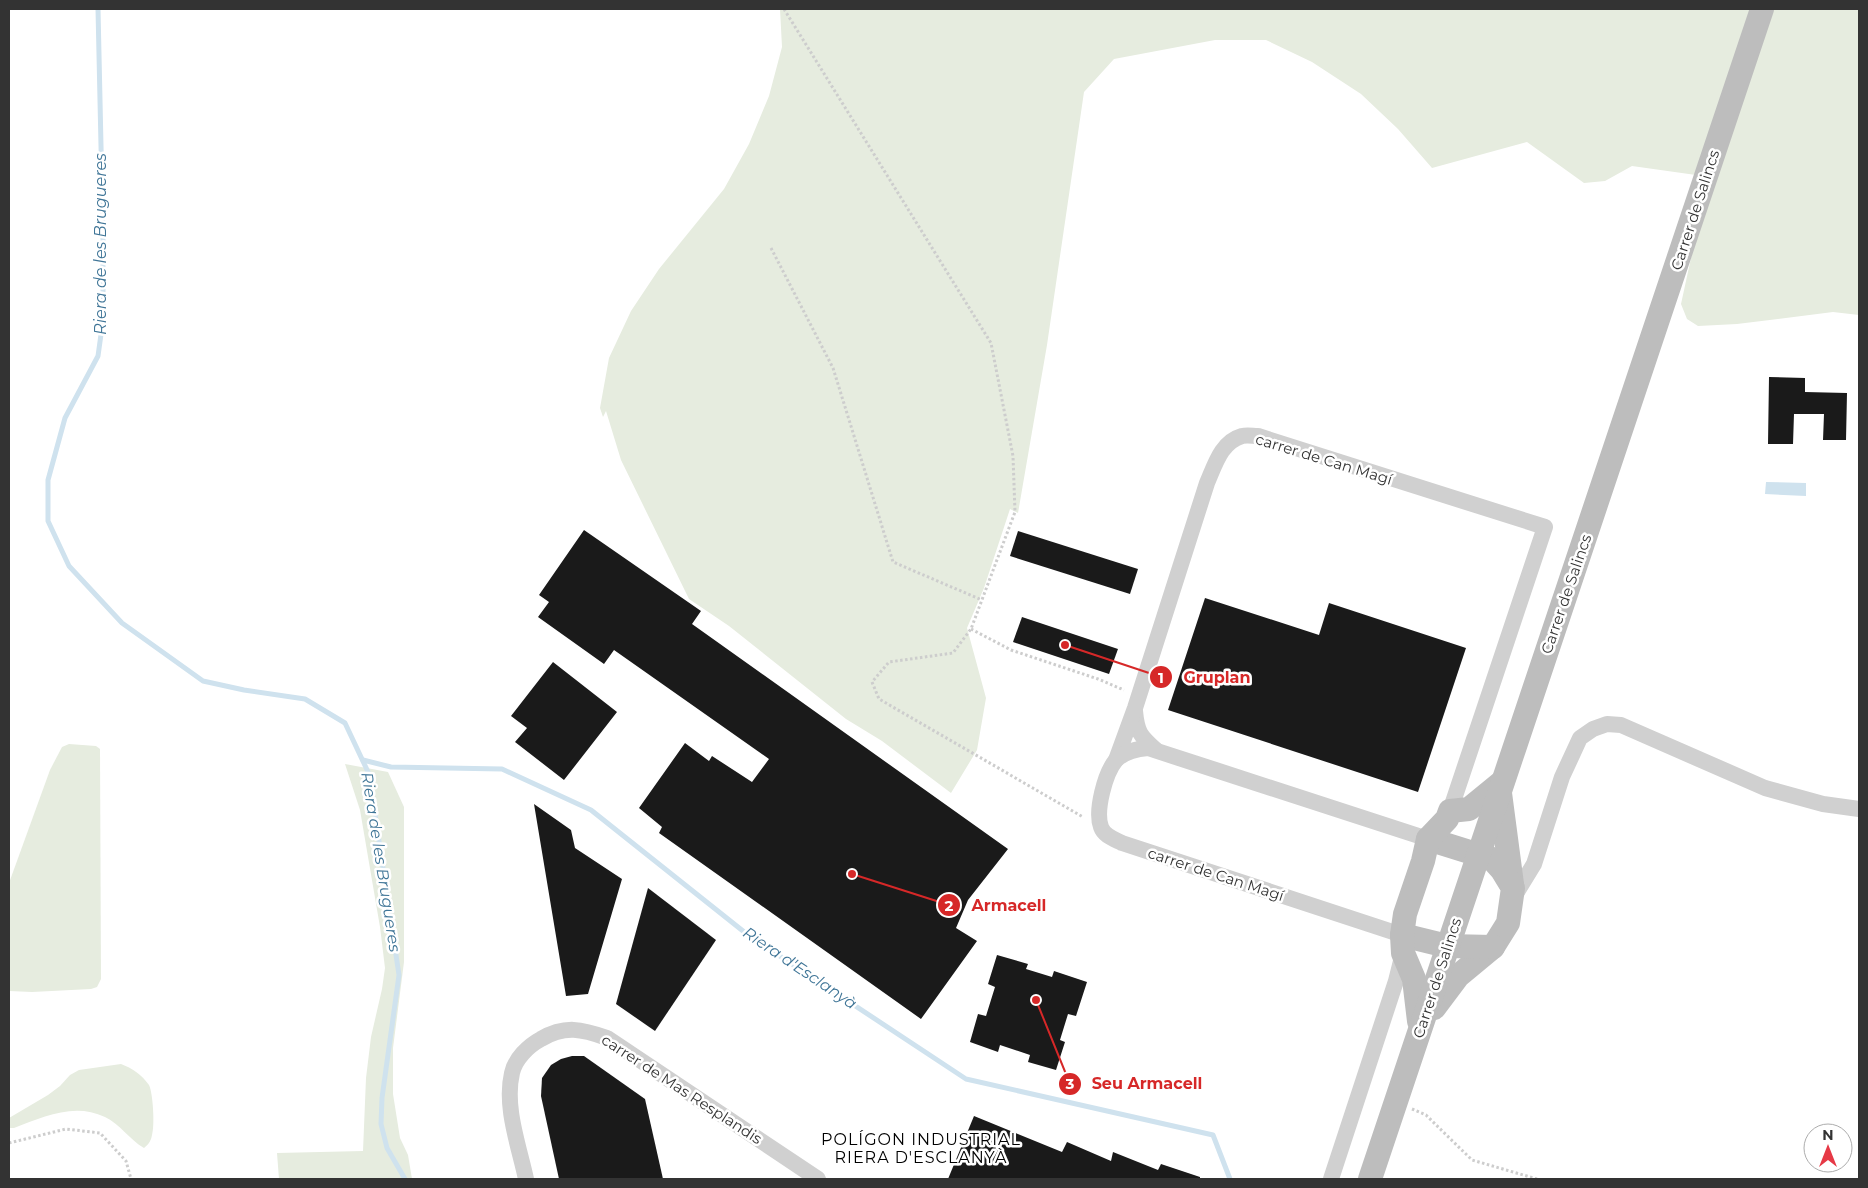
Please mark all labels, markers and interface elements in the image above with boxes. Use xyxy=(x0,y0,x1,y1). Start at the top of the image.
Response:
street label: Carrer de Salincs xyxy=(1667,147,1723,273)
water label: Riera de les Brugueres xyxy=(91,153,110,335)
street label: carrer de Can Magí xyxy=(1253,429,1396,489)
street label: Carrer de Salincs xyxy=(1537,532,1595,656)
callout: Gruplan xyxy=(1148,662,1260,693)
text: 1 xyxy=(1158,668,1164,687)
text: Gruplan xyxy=(1183,668,1251,687)
water label: Riera de les Brugueres xyxy=(357,771,405,953)
street label: carrer de Can Magí xyxy=(1145,843,1287,905)
callout: Armacell xyxy=(937,890,1056,921)
text: 2 xyxy=(945,896,954,915)
text: Armacell xyxy=(971,896,1046,915)
street label: Carrer de Salincs xyxy=(1409,915,1465,1041)
water label: Riera d'Esclanyà xyxy=(740,923,861,1013)
street label: carrer de Mas Resplandis xyxy=(598,1030,766,1148)
callout: Seu Armacell xyxy=(1057,1068,1213,1099)
text: 3 xyxy=(1065,1074,1075,1093)
text: Seu Armacell xyxy=(1092,1074,1202,1093)
north arrow xyxy=(1803,1123,1853,1173)
text: N xyxy=(1822,1126,1834,1144)
district label: POLÍGON INDUSTRIAL RIERA D'ESCLANYÀ xyxy=(821,1130,1021,1167)

